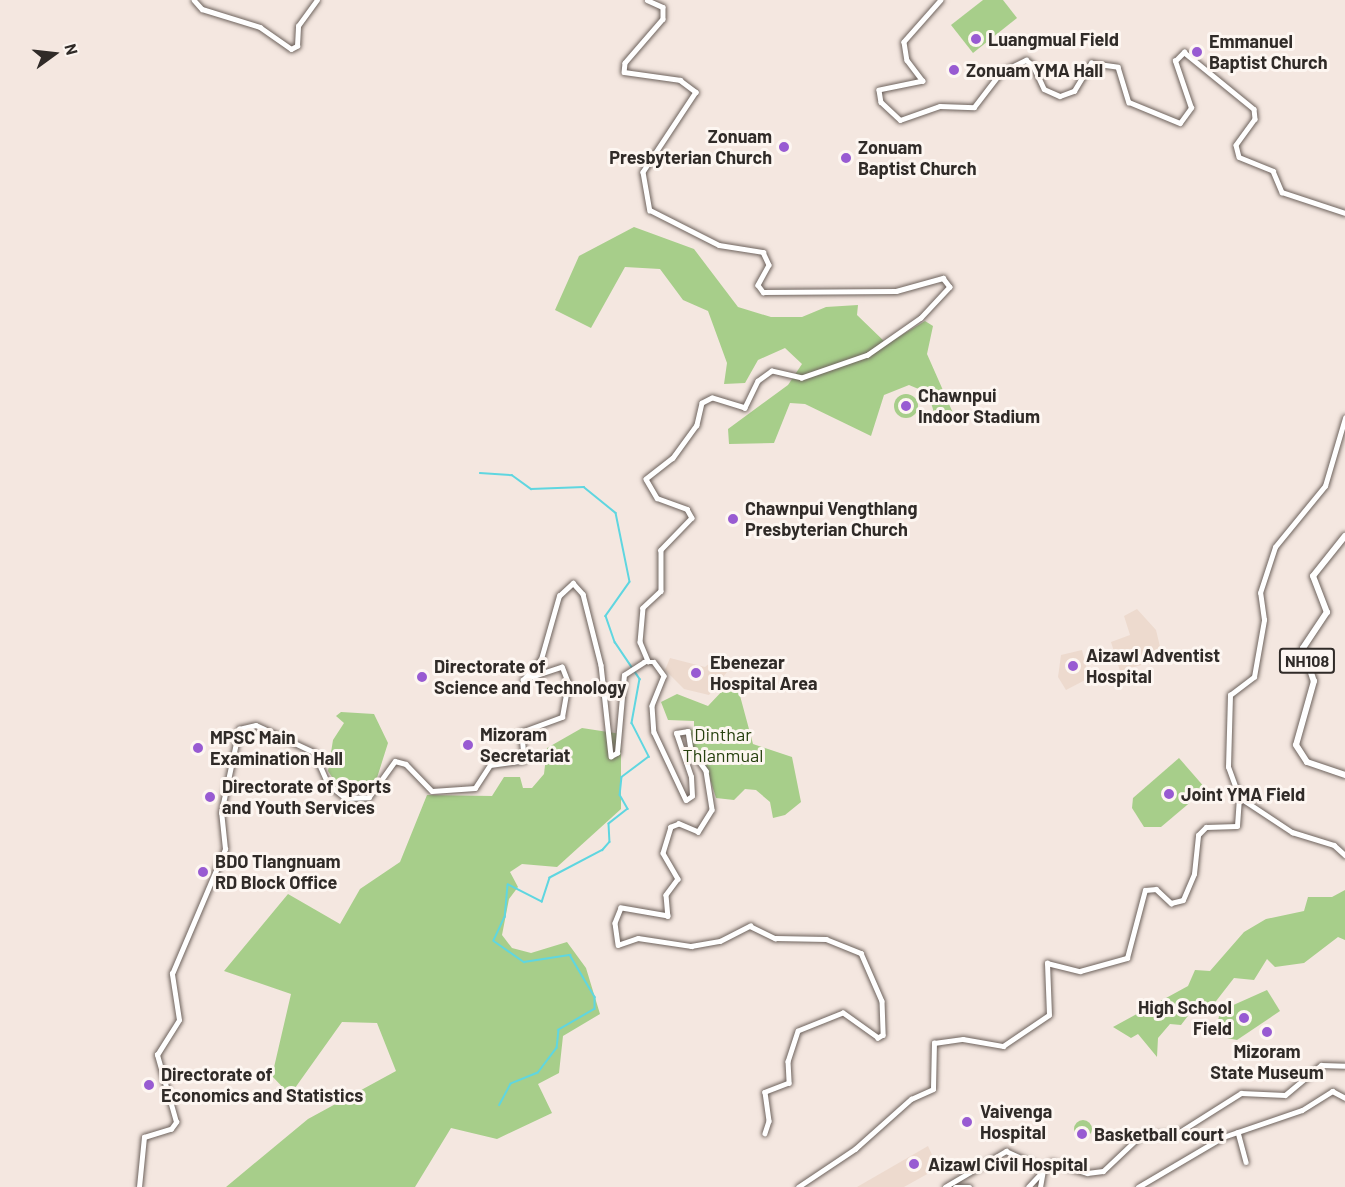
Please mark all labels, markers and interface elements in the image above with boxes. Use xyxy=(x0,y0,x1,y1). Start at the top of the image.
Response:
north arrow xyxy=(24,24,84,84)
place label: Luangmual Field xyxy=(988,28,1119,50)
place label: Emmanuel Baptist Church xyxy=(1209,31,1327,74)
marker: Luangmual Field xyxy=(969,32,983,46)
text: N xyxy=(61,42,82,57)
marker: Emmanuel Baptist Church xyxy=(1190,45,1204,59)
place label: Zonuam YMA Hall xyxy=(966,59,1103,81)
marker: Zonuam YMA Hall xyxy=(947,63,961,77)
place label: Zonuam Presbyterian Church xyxy=(609,126,772,168)
place label: Zonuam Baptist Church xyxy=(858,137,976,180)
marker: Zonuam Presbyterian Church xyxy=(777,140,791,154)
marker: Zonuam Baptist Church xyxy=(839,151,853,165)
place label: Chawnpui Indoor Stadium xyxy=(918,385,1040,428)
marker: Chawnpui Indoor Stadium xyxy=(899,399,913,413)
place label: Chawnpui Vengthlang Presbyterian Church xyxy=(745,498,917,540)
marker: Chawnpui Vengthlang Presbyterian Church xyxy=(726,512,740,526)
place label: Aizawl Adventist Hospital xyxy=(1086,645,1220,688)
road number: NH108 xyxy=(1278,648,1336,674)
place label: Ebenezar Hospital Area xyxy=(710,652,817,694)
place label: Directorate of Science and Technology xyxy=(434,656,626,698)
marker: Aizawl Adventist Hospital xyxy=(1064,657,1082,675)
marker: Ebenezar Hospital Area xyxy=(687,664,705,682)
marker: Directorate of Science and Technology xyxy=(415,670,429,684)
place label: Mizoram Secretariat xyxy=(480,724,570,766)
park label: Dinthar Thlanmual xyxy=(683,724,763,766)
place label: MPSC Main Examination Hall xyxy=(210,727,343,770)
marker: Mizoram Secretariat xyxy=(461,738,475,752)
marker: MPSC Main Examination Hall xyxy=(191,741,205,755)
place label: Directorate of Sports and Youth Services xyxy=(222,776,391,818)
place label: Joint YMA Field xyxy=(1181,783,1305,805)
marker: Joint YMA Field xyxy=(1162,787,1176,801)
marker: Directorate of Sports and Youth Services xyxy=(203,790,217,804)
place label: BDO Tlangnuam RD Block Office xyxy=(215,851,341,894)
marker: BDO Tlangnuam RD Block Office xyxy=(196,865,210,879)
place label: High School Field xyxy=(1138,997,1232,1040)
marker: High School Field xyxy=(1237,1011,1251,1025)
marker: Mizoram State Museum xyxy=(1260,1025,1274,1039)
place label: Mizoram State Museum xyxy=(1210,1041,1324,1084)
place label: Directorate of Economics and Statistics xyxy=(161,1064,363,1106)
marker: Directorate of Economics and Statistics xyxy=(142,1078,156,1092)
place label: Vaivenga Hospital xyxy=(980,1101,1052,1144)
marker: Vaivenga Hospital xyxy=(958,1113,976,1131)
place label: Basketball court xyxy=(1094,1123,1224,1145)
marker: Basketball court xyxy=(1075,1127,1089,1141)
place label: Aizawl Civil Hospital xyxy=(928,1153,1088,1175)
marker: Aizawl Civil Hospital xyxy=(905,1155,923,1173)

